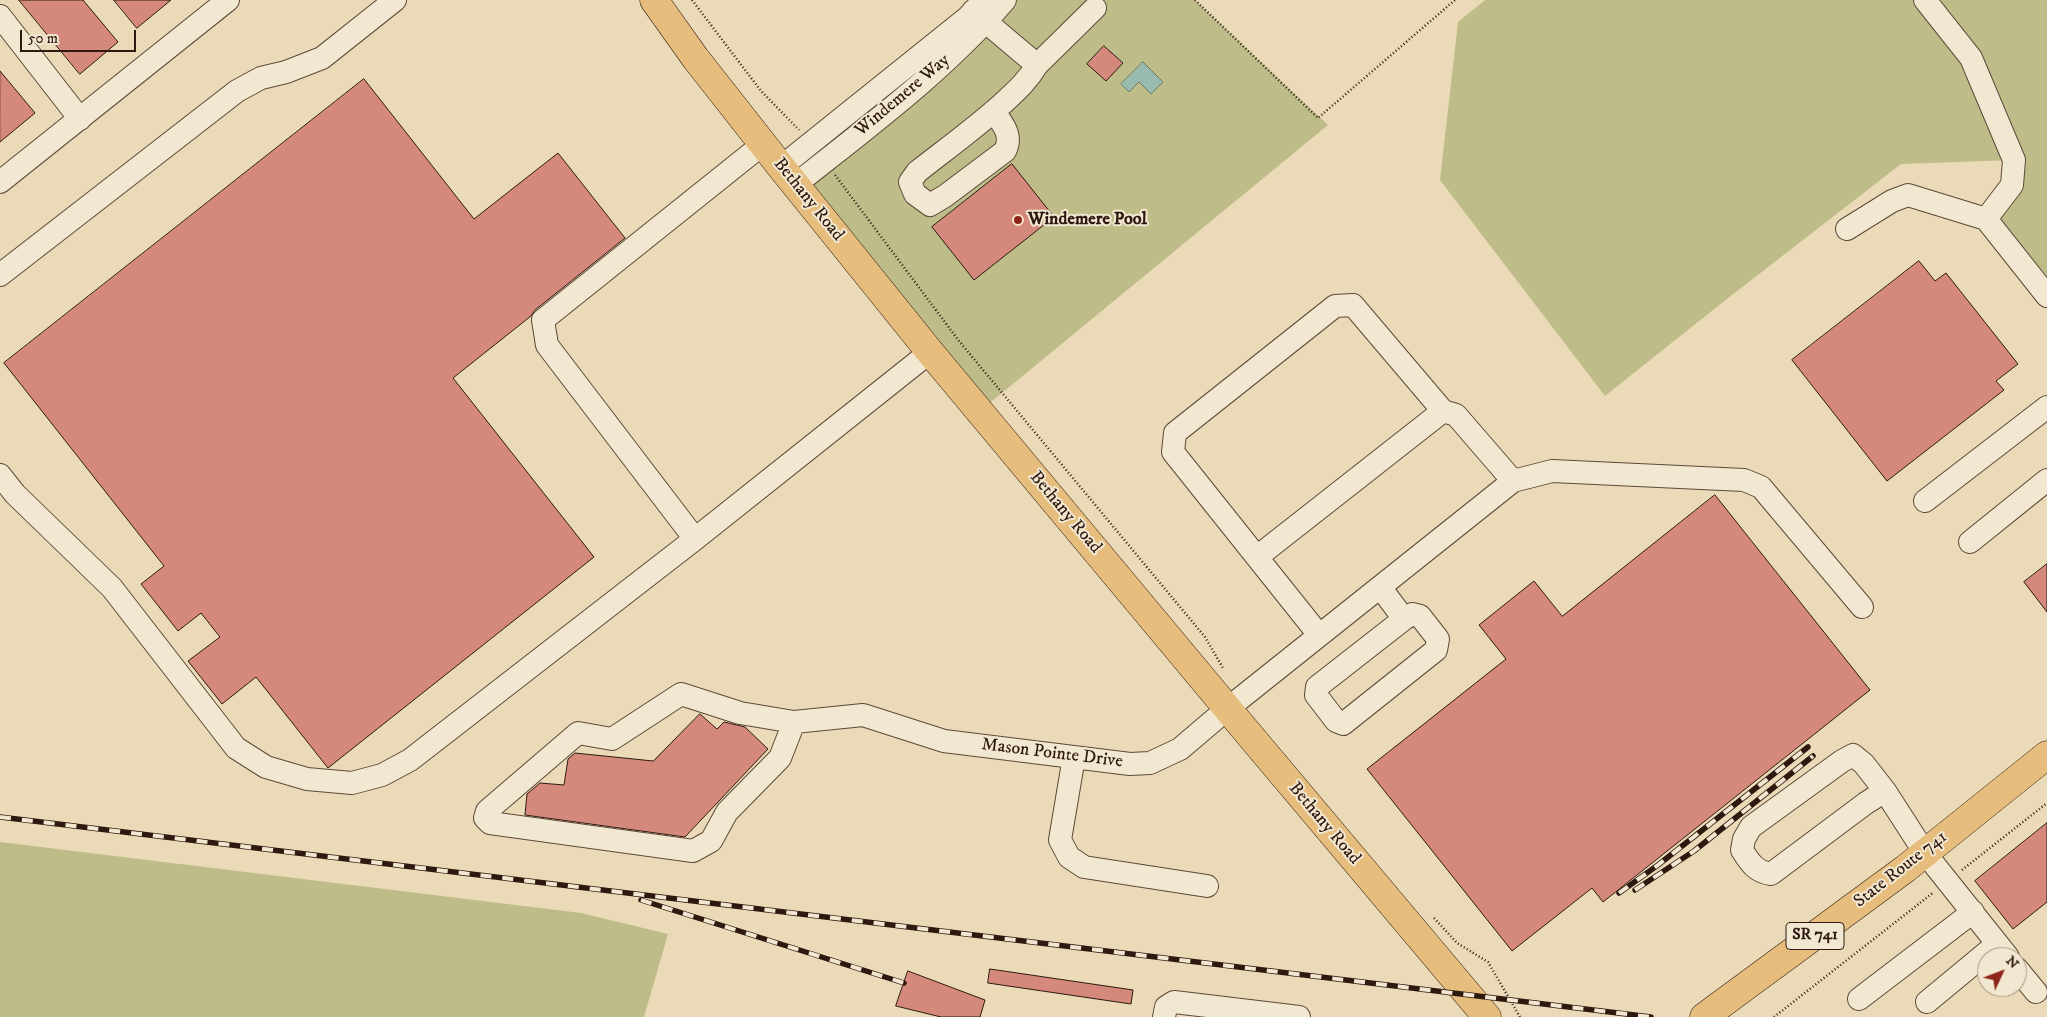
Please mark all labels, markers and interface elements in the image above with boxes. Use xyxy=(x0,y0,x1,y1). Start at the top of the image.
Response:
scale bar xyxy=(22,20,139,52)
text: 50 m xyxy=(28,29,58,48)
street label: Windemere Way xyxy=(851,50,955,142)
street label: Bethany Road xyxy=(768,154,848,246)
place label: Windemere Pool xyxy=(1028,209,1147,231)
marker: Windemere Pool xyxy=(1012,214,1024,226)
street label: Bethany Road xyxy=(1024,468,1106,558)
street label: Mason Pointe Drive xyxy=(980,735,1124,773)
street label: Bethany Road xyxy=(1283,779,1365,869)
street label: State Route 741 xyxy=(1850,827,1952,913)
road number: SR 741 xyxy=(1786,922,1844,949)
north arrow xyxy=(1977,947,2027,997)
text: N xyxy=(2002,952,2023,973)

